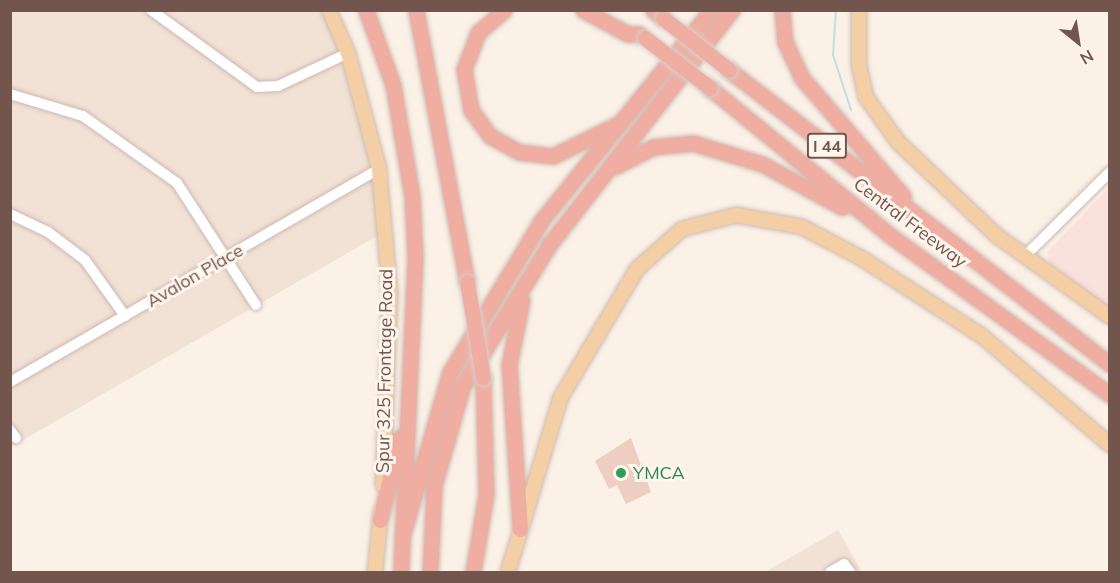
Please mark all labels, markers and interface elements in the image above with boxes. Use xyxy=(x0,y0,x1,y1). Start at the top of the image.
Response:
north arrow xyxy=(1048,12,1108,72)
text: N xyxy=(1077,46,1097,69)
road number: I 44 xyxy=(806,133,848,159)
street label: Central Freeway xyxy=(849,173,971,273)
street label: Avalon Place xyxy=(143,240,247,312)
street label: Spur 325 Frontage Road xyxy=(372,269,398,473)
place label: YMCA xyxy=(633,462,685,484)
marker: YMCA xyxy=(614,466,628,480)

